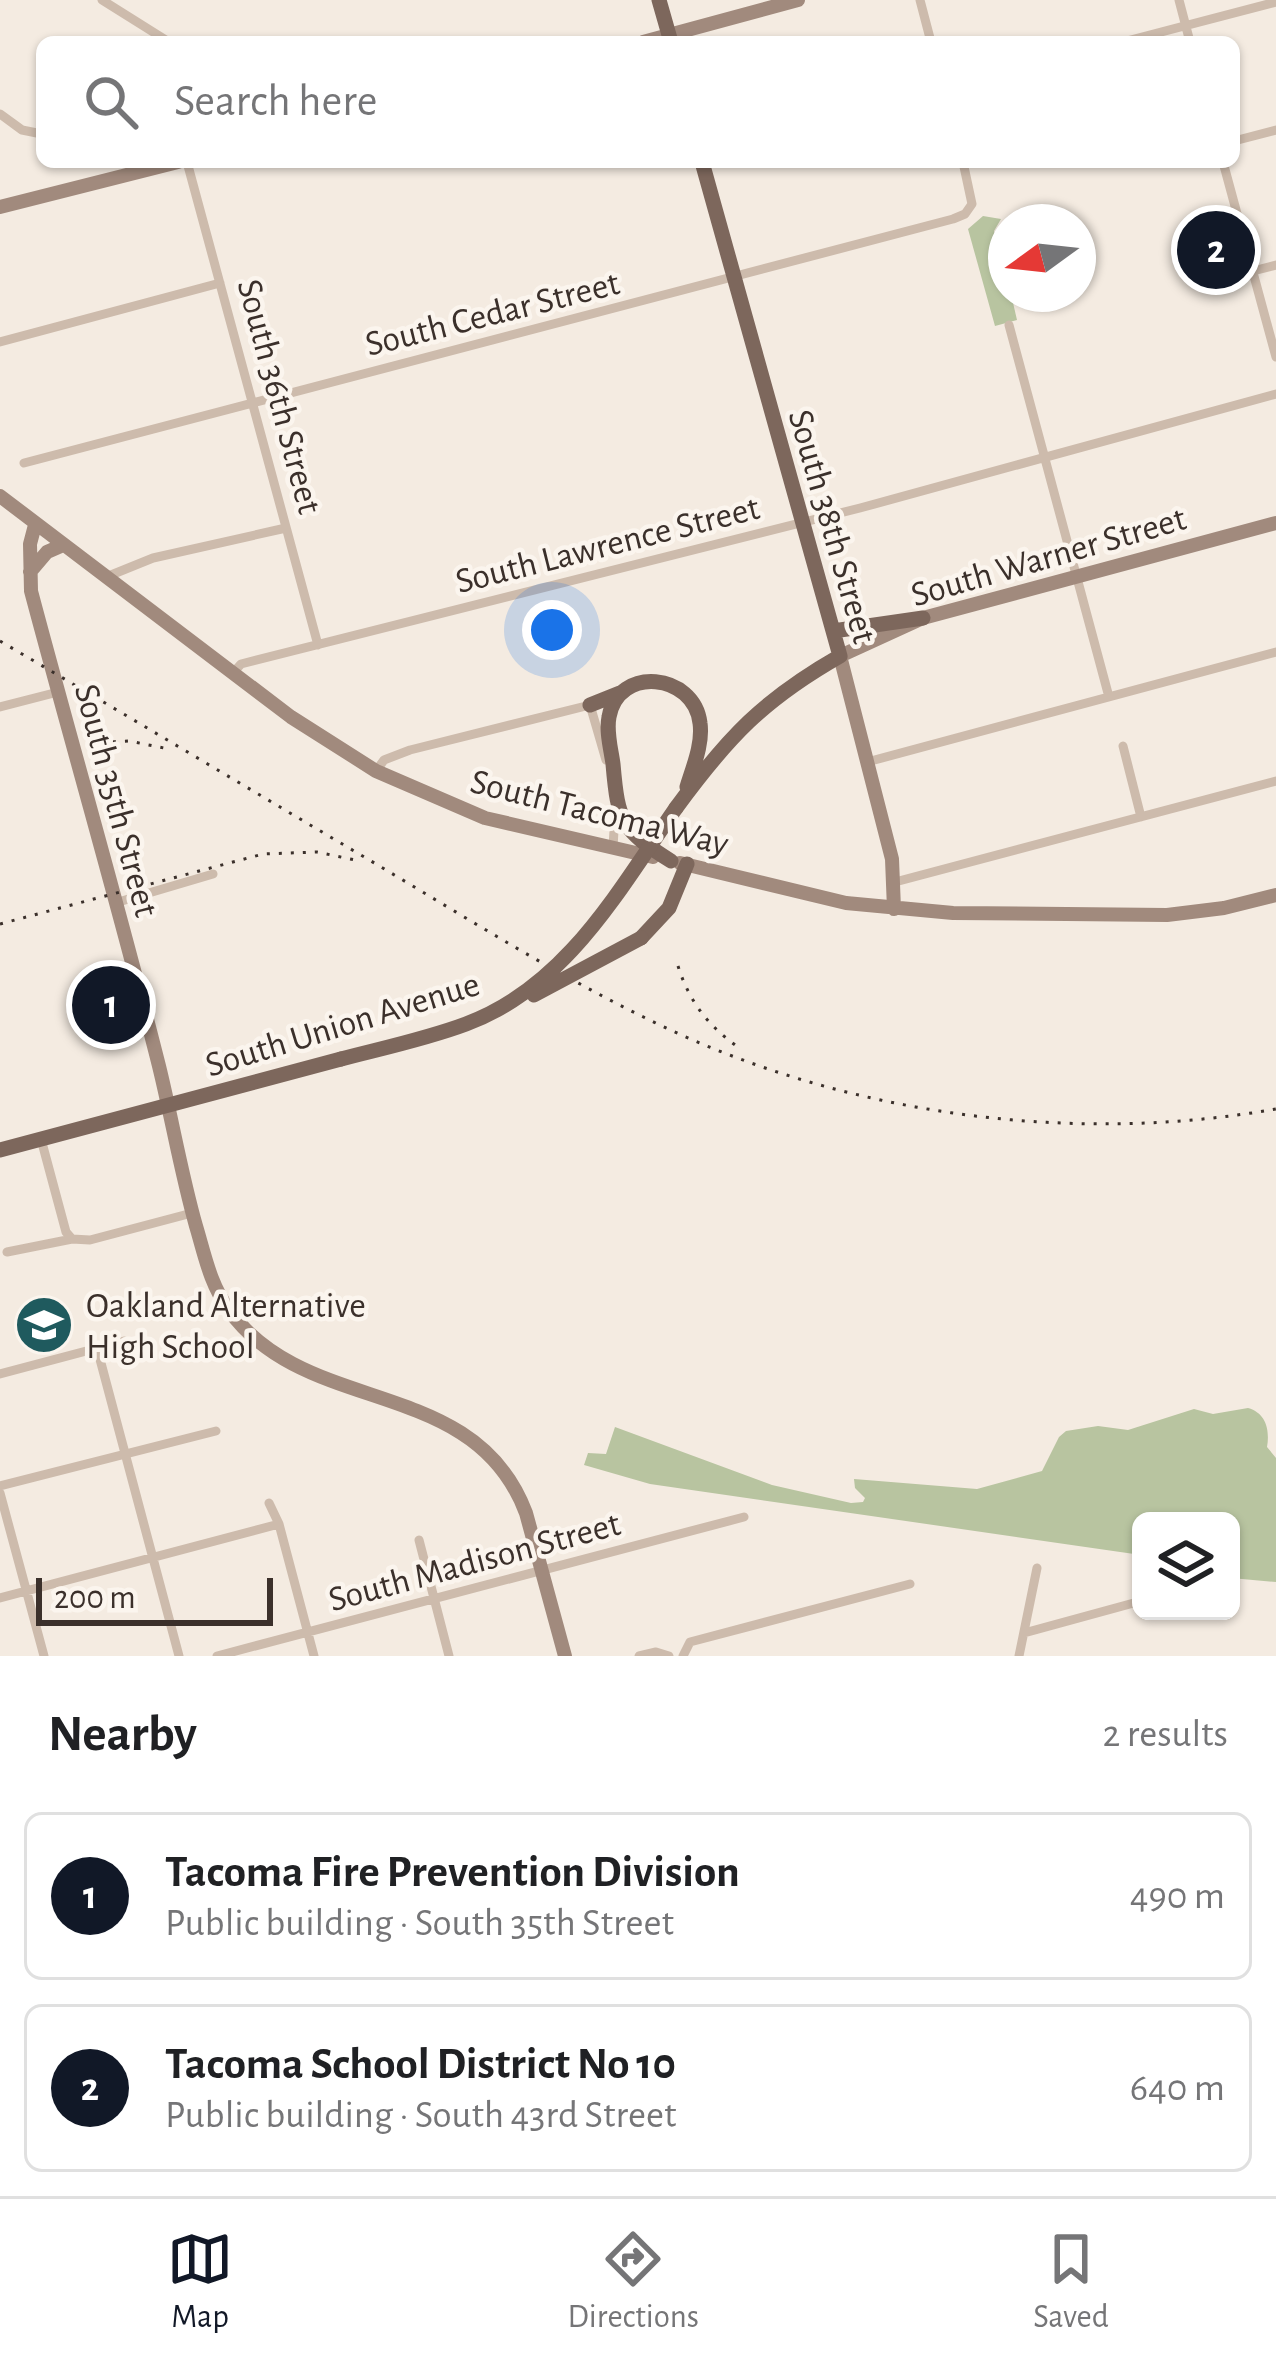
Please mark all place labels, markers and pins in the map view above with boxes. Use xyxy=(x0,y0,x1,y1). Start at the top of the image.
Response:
pin: 2 xyxy=(1177,205,1255,295)
pin: 1 xyxy=(72,960,150,1050)
place label: Oakland Alternative High School xyxy=(86,1288,366,1365)
school or university icon: Oakland Alternative High School xyxy=(13,1294,75,1356)

